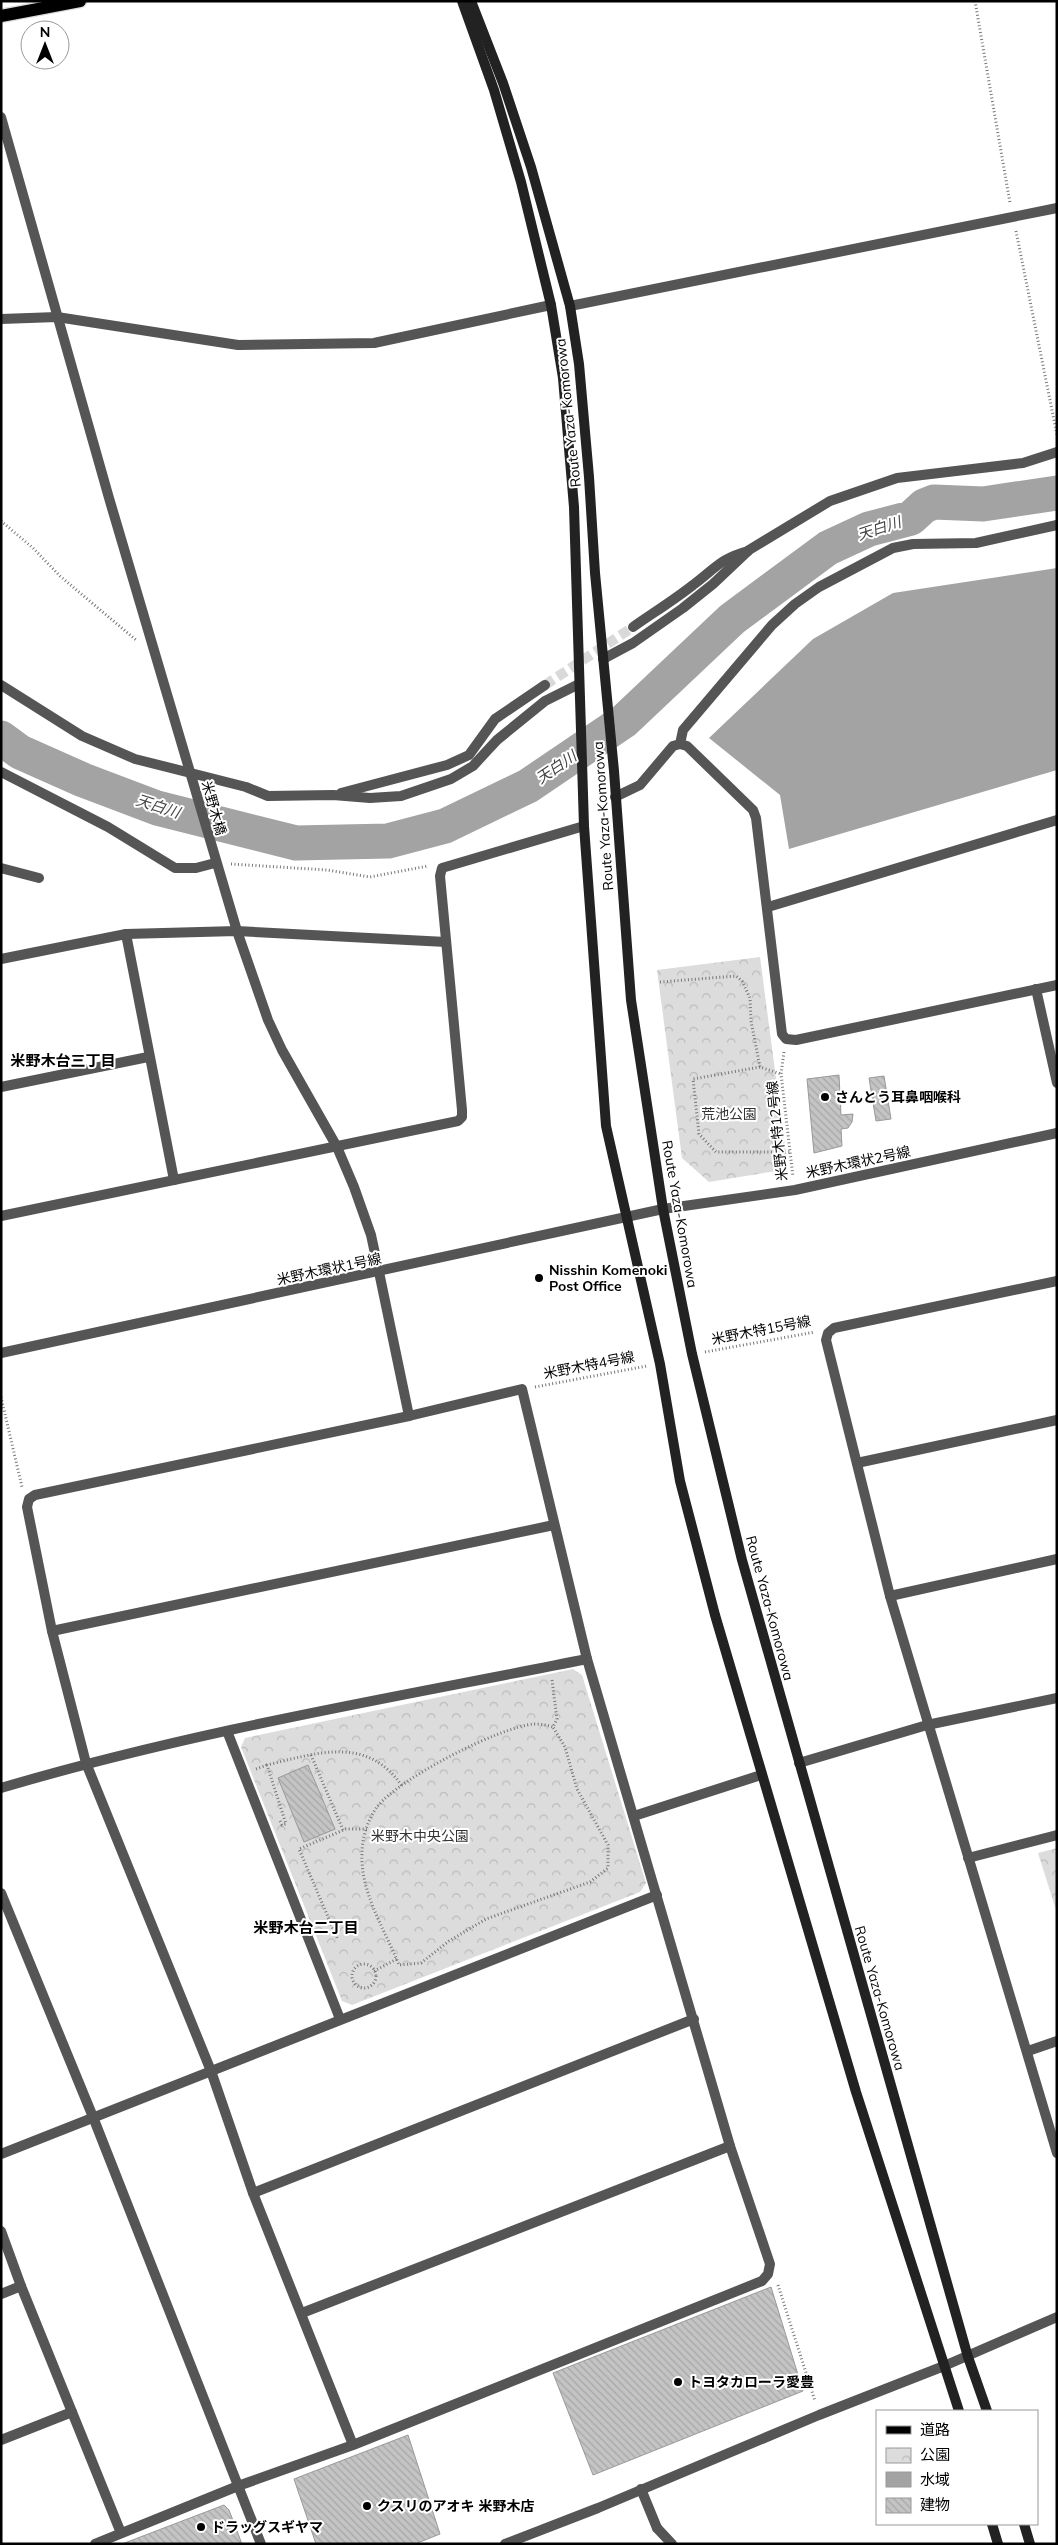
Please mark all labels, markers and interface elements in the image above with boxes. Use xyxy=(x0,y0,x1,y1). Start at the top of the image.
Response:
north arrow xyxy=(20,20,70,70)
text: N xyxy=(40,23,50,41)
street label: Route Yaza-Komorowa xyxy=(551,338,585,488)
water label: 天白川 xyxy=(855,511,905,544)
street label: Route Yaza-Komorowa xyxy=(589,741,617,891)
water label: 天白川 xyxy=(532,745,582,787)
street label: 米野木橋 xyxy=(198,779,230,837)
water label: 天白川 xyxy=(134,790,184,823)
district label: 米野木台三丁目 xyxy=(10,1051,116,1070)
street label: 米野木特12号線 xyxy=(763,1080,791,1182)
place label: さんとう耳鼻咽喉科 xyxy=(835,1088,961,1106)
marker: さんとう耳鼻咽喉科 xyxy=(819,1091,831,1103)
park label: 荒池公園 xyxy=(701,1105,757,1123)
street label: Route Yaza-Komorowa xyxy=(658,1139,702,1289)
street label: 米野木環状2号線 xyxy=(804,1142,912,1182)
street label: 米野木環状1号線 xyxy=(275,1249,383,1289)
place label: Nisshin Komenoki Post Office xyxy=(549,1261,667,1295)
marker: Nisshin Komenoki Post Office xyxy=(533,1272,545,1284)
street label: 米野木特15号線 xyxy=(710,1312,812,1348)
street label: 米野木特4号線 xyxy=(542,1347,636,1383)
street label: Route Yaza-Komorowa xyxy=(742,1534,798,1682)
park label: 米野木中央公園 xyxy=(371,1827,469,1845)
district label: 米野木台二丁目 xyxy=(253,1918,359,1937)
street label: Route Yaza-Komorowa xyxy=(851,1924,909,2072)
place label: トヨタカローラ愛豊 xyxy=(688,2373,814,2391)
marker: トヨタカローラ愛豊 xyxy=(672,2376,684,2388)
legend xyxy=(876,2410,1038,2525)
text: 道路 xyxy=(920,2420,950,2439)
text: 公園 xyxy=(920,2445,950,2464)
text: 水域 xyxy=(920,2470,950,2489)
text: 建物 xyxy=(920,2495,950,2514)
place label: クスリのアオキ 米野木店 xyxy=(377,2497,534,2515)
marker: クスリのアオキ 米野木店 xyxy=(361,2500,373,2512)
place label: ドラッグスギヤマ xyxy=(211,2518,323,2536)
marker: ドラッグスギヤマ xyxy=(195,2521,207,2533)

